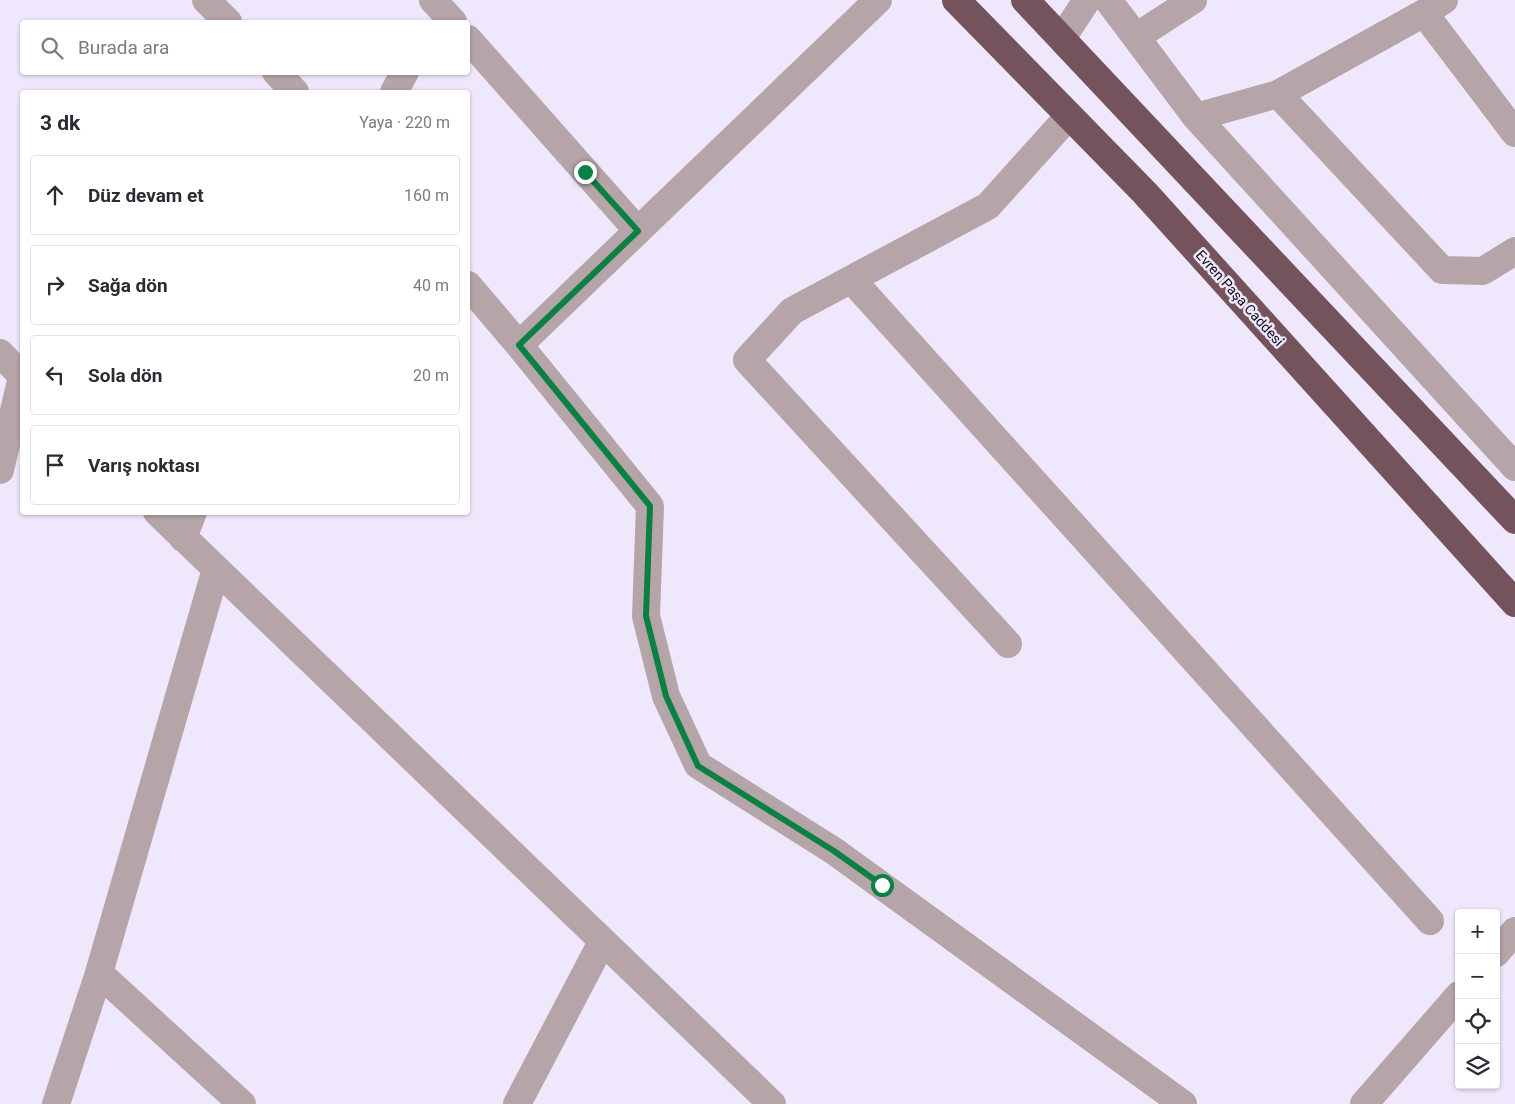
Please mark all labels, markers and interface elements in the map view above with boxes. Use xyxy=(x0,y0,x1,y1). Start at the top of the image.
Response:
search box xyxy=(20,20,470,75)
icon: search xyxy=(38,34,66,62)
text: Burada ara xyxy=(78,36,169,59)
text: 3 dk xyxy=(40,111,80,135)
text: Yaya · 220 m xyxy=(359,113,450,132)
route end xyxy=(574,161,597,184)
icon: ahead xyxy=(41,181,69,209)
text: Düz devam et xyxy=(88,184,204,207)
text: 160 m xyxy=(404,186,449,205)
street label: Evren Paşa Caddesi xyxy=(1193,247,1287,349)
icon: right xyxy=(41,271,69,299)
text: Sağa dön xyxy=(88,274,168,297)
text: 40 m xyxy=(413,276,449,295)
icon: left xyxy=(41,361,69,389)
text: Sola dön xyxy=(88,364,162,387)
text: 20 m xyxy=(413,366,449,385)
icon: arrive xyxy=(41,451,69,479)
text: Varış noktası xyxy=(88,454,200,477)
route start xyxy=(871,874,894,897)
map controls xyxy=(1455,909,1500,1089)
button: + xyxy=(1455,909,1500,954)
button: − xyxy=(1455,954,1500,999)
button: locate xyxy=(1455,999,1500,1044)
button: layers xyxy=(1455,1044,1500,1089)

